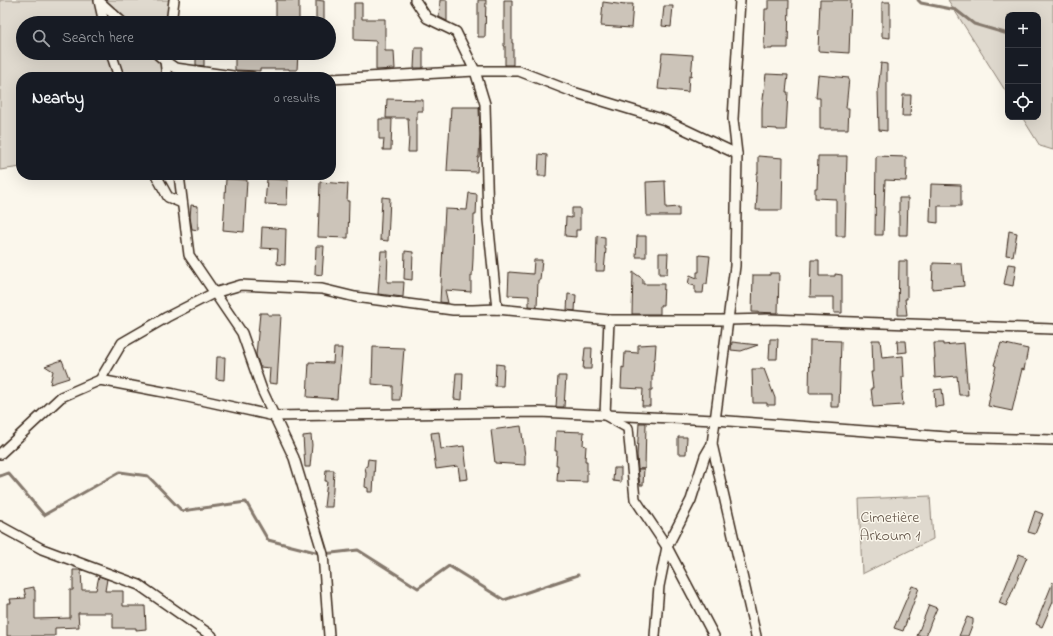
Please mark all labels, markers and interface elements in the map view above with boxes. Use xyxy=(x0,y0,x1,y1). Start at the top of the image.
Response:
map controls xyxy=(1005,12,1041,120)
button: + xyxy=(1005,12,1041,48)
search box xyxy=(16,16,336,60)
icon: search xyxy=(30,27,52,49)
text: Search here xyxy=(62,27,134,49)
button: − xyxy=(1005,48,1041,84)
button: locate xyxy=(1005,84,1041,120)
text: Nearby xyxy=(32,86,84,111)
text: 0 results xyxy=(274,89,320,108)
park label: Cimetière Arkoum 1 xyxy=(860,506,920,548)

